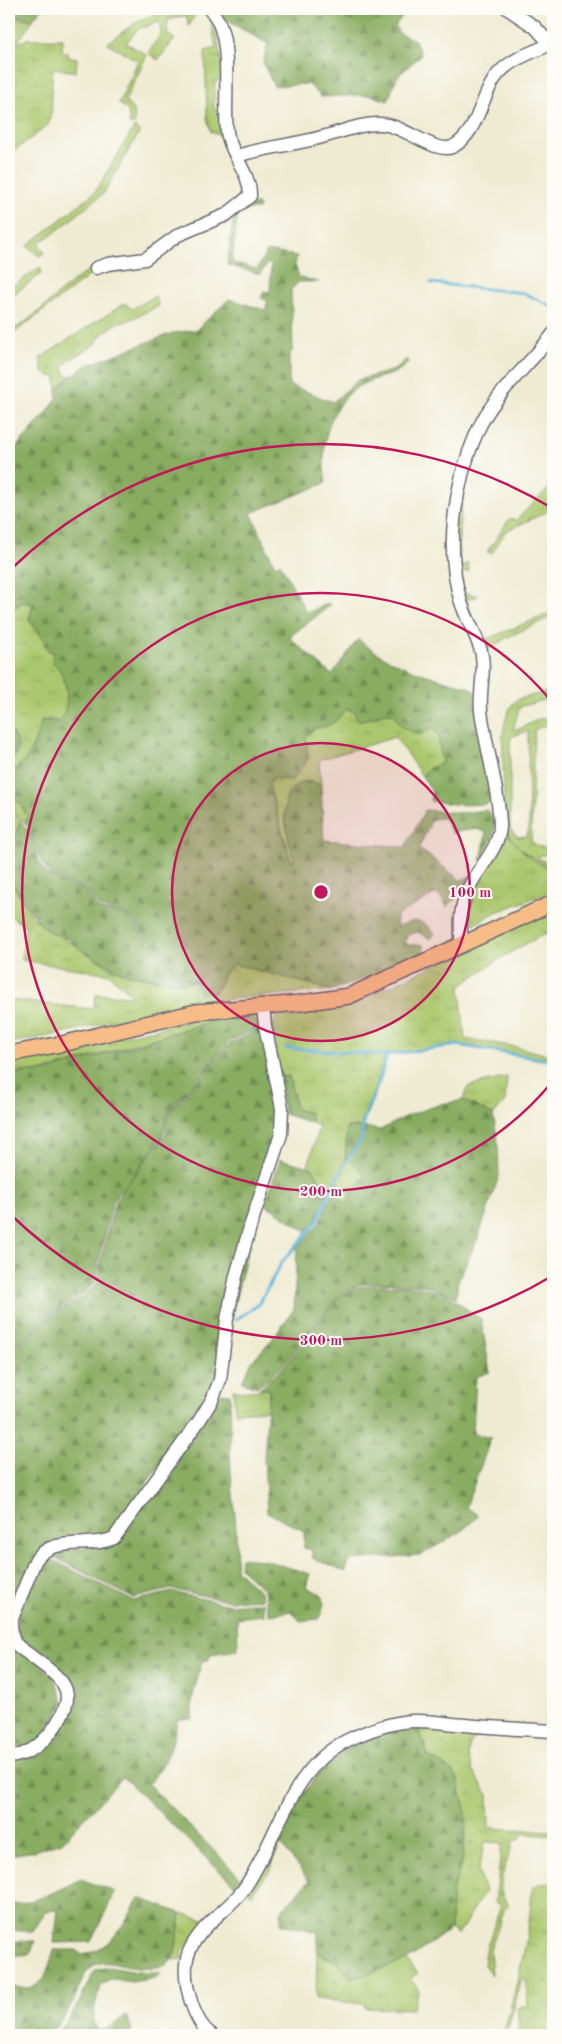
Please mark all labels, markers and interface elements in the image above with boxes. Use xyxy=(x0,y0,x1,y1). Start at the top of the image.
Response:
centre of rings xyxy=(312,883,330,901)
text: 100 m xyxy=(449,886,491,901)
text: 200 m xyxy=(300,1185,342,1200)
text: 300 m xyxy=(300,1334,342,1349)

